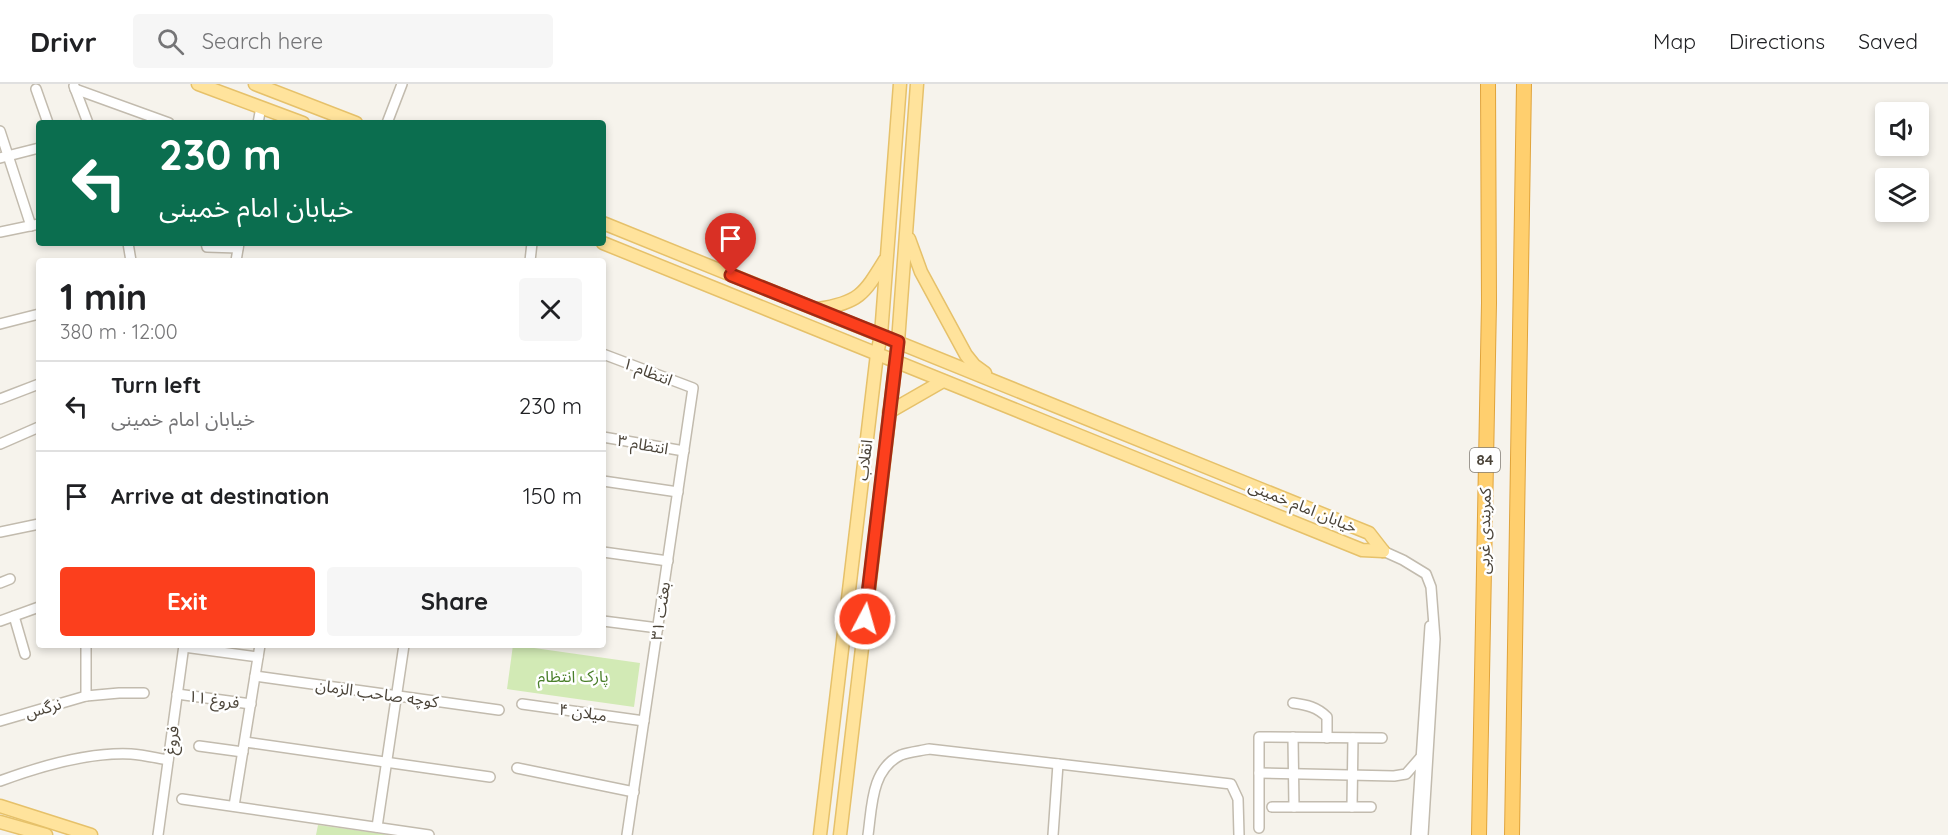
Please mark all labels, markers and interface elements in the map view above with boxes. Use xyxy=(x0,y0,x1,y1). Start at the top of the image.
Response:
search box xyxy=(133,14,553,68)
text: Drivr xyxy=(30,24,97,59)
icon: search xyxy=(154,25,187,58)
text: Search here xyxy=(202,27,323,55)
text: Map xyxy=(1653,28,1696,54)
text: Directions xyxy=(1729,28,1825,54)
text: Saved xyxy=(1858,28,1918,54)
map controls xyxy=(1875,102,1929,222)
button: sound xyxy=(1875,102,1929,156)
text: 230 m xyxy=(159,128,282,181)
icon: left xyxy=(60,144,138,222)
button: layers xyxy=(1875,168,1929,222)
text: خیابان امام خمینی xyxy=(159,190,353,224)
pin xyxy=(705,213,756,275)
icon: arrive xyxy=(714,222,747,255)
text: 1 min xyxy=(60,274,147,319)
button: close xyxy=(519,278,582,341)
text: 380 m · 12:00 xyxy=(60,319,178,344)
street label: انتظام ۱ xyxy=(619,352,676,392)
text: Turn left xyxy=(111,371,201,399)
icon: left xyxy=(60,390,93,423)
text: 230 m xyxy=(519,392,582,420)
text: خیابان امام خمینی xyxy=(111,406,255,431)
street label: انتظام ۳ xyxy=(615,430,670,461)
street label: انقلاب xyxy=(852,438,876,482)
road number: 84 xyxy=(1470,448,1500,472)
street label: خیابان امام خمینی xyxy=(1245,475,1360,540)
icon: arrive xyxy=(60,480,93,513)
text: Arrive at destination xyxy=(111,482,329,510)
text: 150 m xyxy=(523,482,582,510)
street label: کمربندی غربی xyxy=(1473,487,1495,574)
button: Exit xyxy=(60,567,315,636)
button: Share xyxy=(327,567,582,636)
street label: بعثت ۳۱ xyxy=(646,581,674,641)
position arrow xyxy=(833,587,897,651)
park label: پارک انتظام xyxy=(538,666,608,689)
street label: کوچه صاحب الزمان xyxy=(314,674,440,713)
street label: فروغ ۱۱ xyxy=(187,686,241,715)
street label: نرگس xyxy=(23,693,63,723)
street label: میلان ۴ xyxy=(558,699,608,725)
street label: فروغ xyxy=(159,724,186,756)

